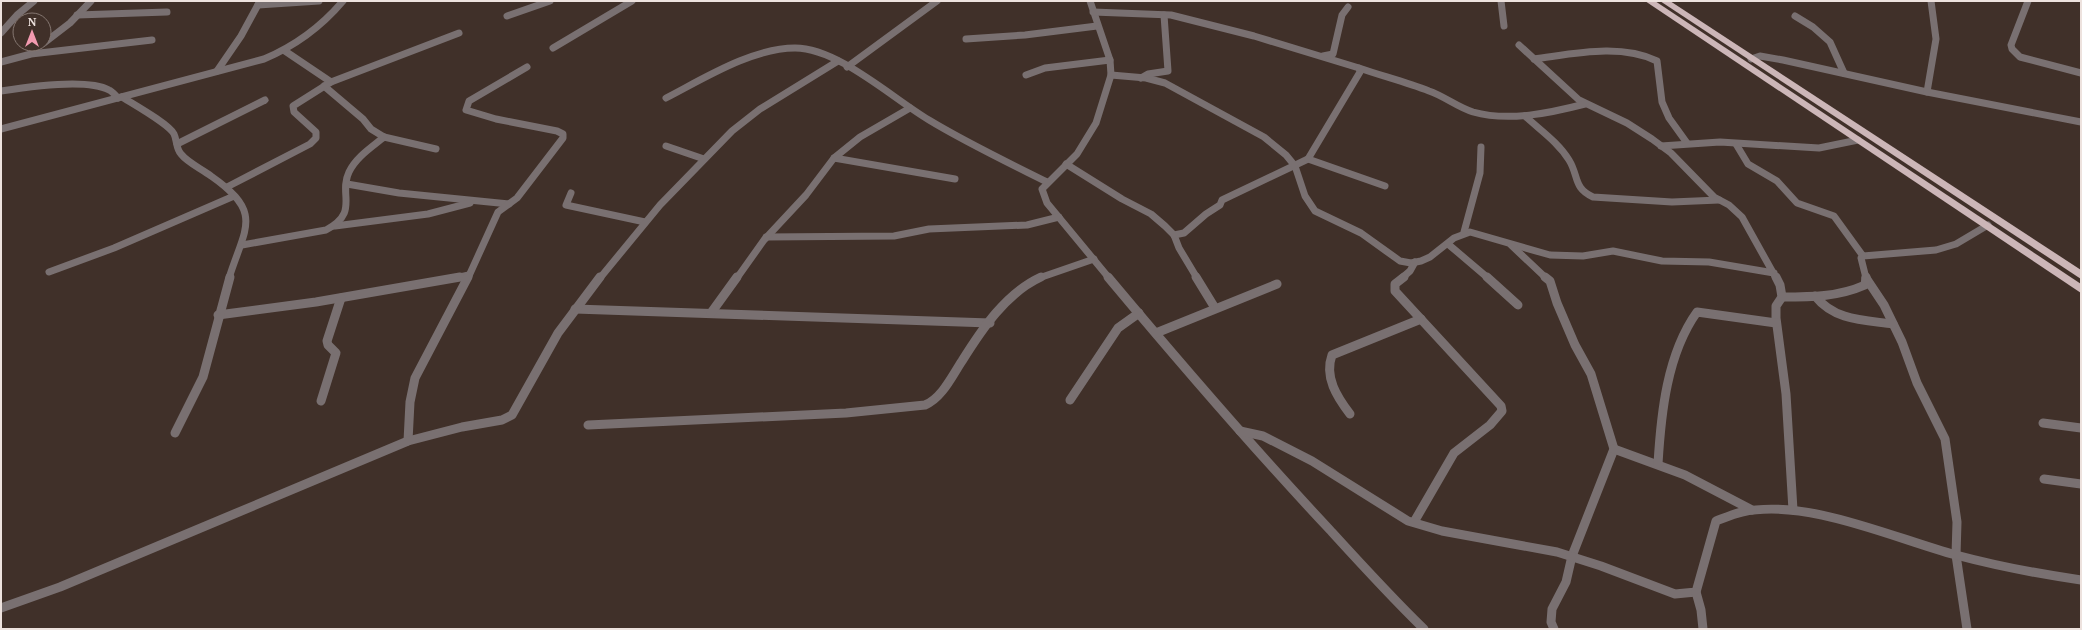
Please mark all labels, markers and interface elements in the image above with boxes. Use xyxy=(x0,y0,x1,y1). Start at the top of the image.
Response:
north arrow xyxy=(12,12,52,52)
text: N xyxy=(28,14,37,29)

